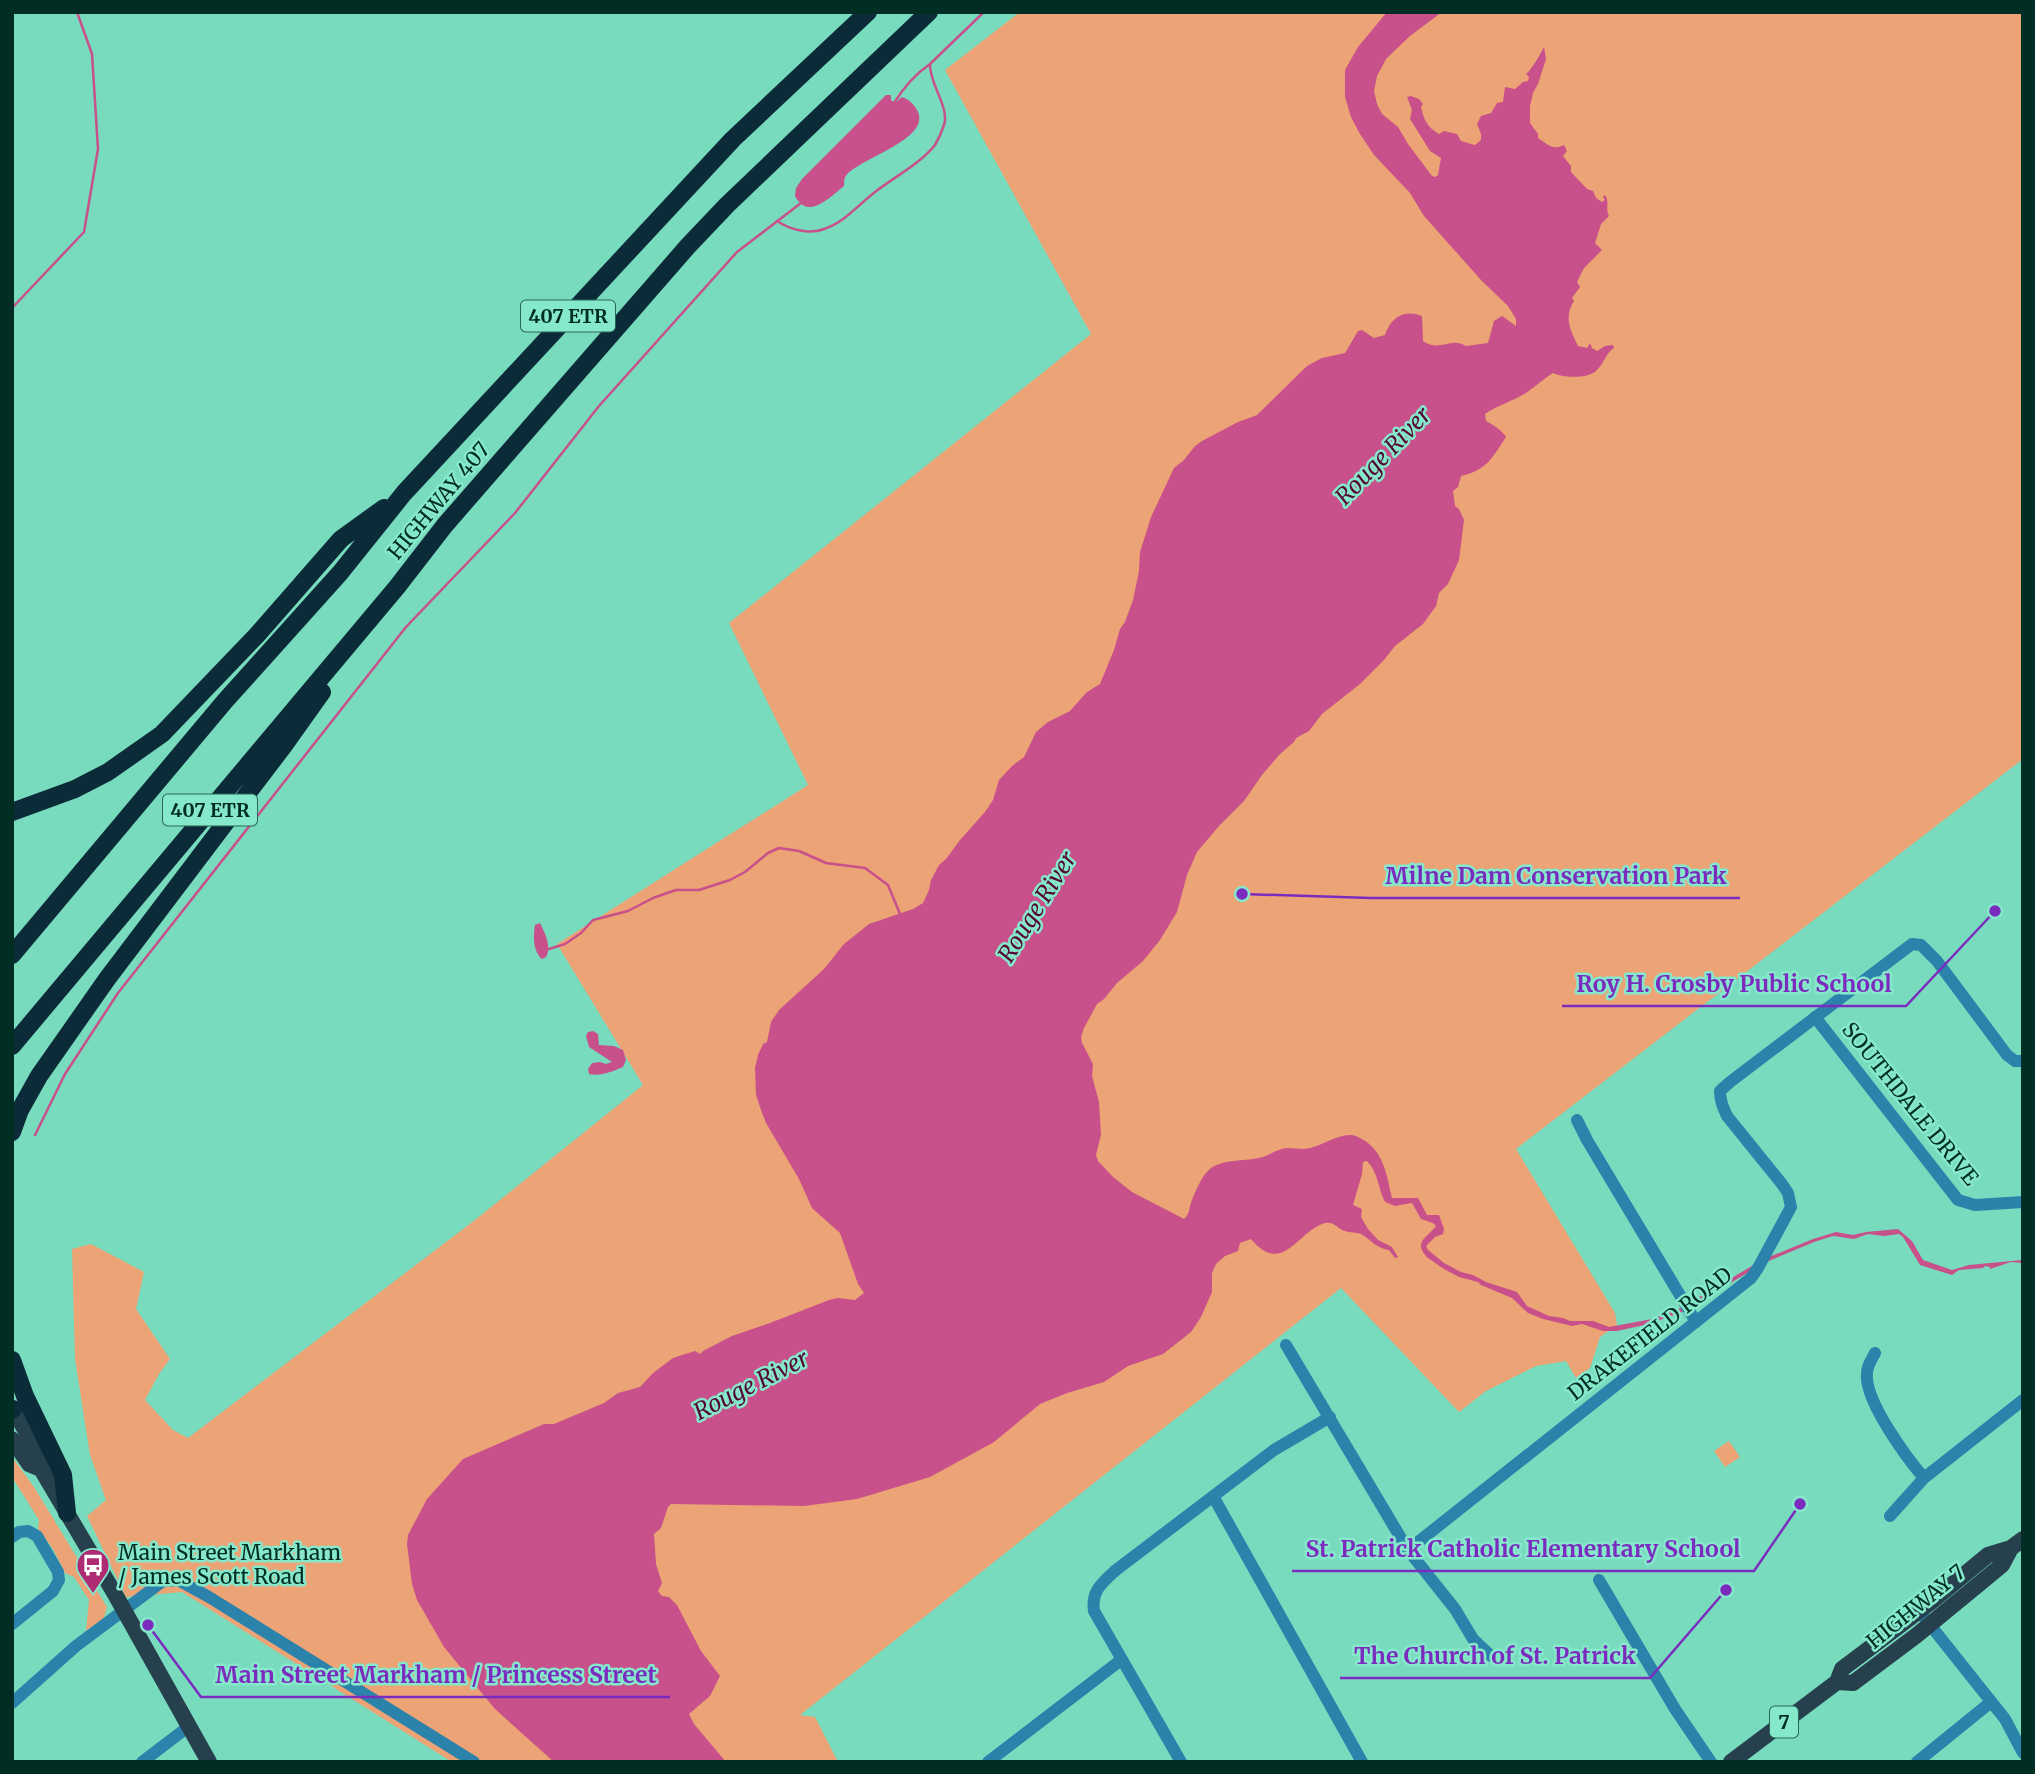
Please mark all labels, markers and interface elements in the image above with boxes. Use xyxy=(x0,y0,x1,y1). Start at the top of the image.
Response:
road number: 407 ETR xyxy=(521,300,615,332)
water label: Rouge River xyxy=(1329,400,1437,511)
street label: HIGHWAY 407 xyxy=(382,436,496,565)
road number: 407 ETR xyxy=(163,794,257,825)
water label: Rouge River xyxy=(991,845,1082,967)
callout: Milne Dam Conservation Park xyxy=(1371,854,1740,898)
text: Milne Dam Conservation Park xyxy=(1385,861,1727,890)
callout: Roy H. Crosby Public School xyxy=(1562,962,1906,1006)
text: Roy H. Crosby Public School xyxy=(1576,969,1892,998)
street label: SOUTHDALE DRIVE xyxy=(1836,1017,1985,1191)
street label: DRAKEFIELD ROAD xyxy=(1562,1261,1737,1406)
water label: Rouge River xyxy=(688,1343,814,1426)
callout: St. Patrick Catholic Elementary School xyxy=(1292,1527,1754,1571)
text: St. Patrick Catholic Elementary School xyxy=(1306,1534,1741,1563)
place label: Main Street Markham / James Scott Road xyxy=(118,1539,341,1590)
bus stop icon: Main Street Markham / James Scott Road xyxy=(74,1546,112,1595)
street label: HIGHWAY 7 xyxy=(1861,1558,1971,1655)
callout: The Church of St. Patrick xyxy=(1340,1634,1650,1678)
text: The Church of St. Patrick xyxy=(1354,1641,1636,1670)
callout: Main Street Markham / Princess Street xyxy=(201,1653,670,1697)
text: Main Street Markham / Princess Street xyxy=(215,1660,657,1689)
road number: 7 xyxy=(1770,1706,1798,1738)

